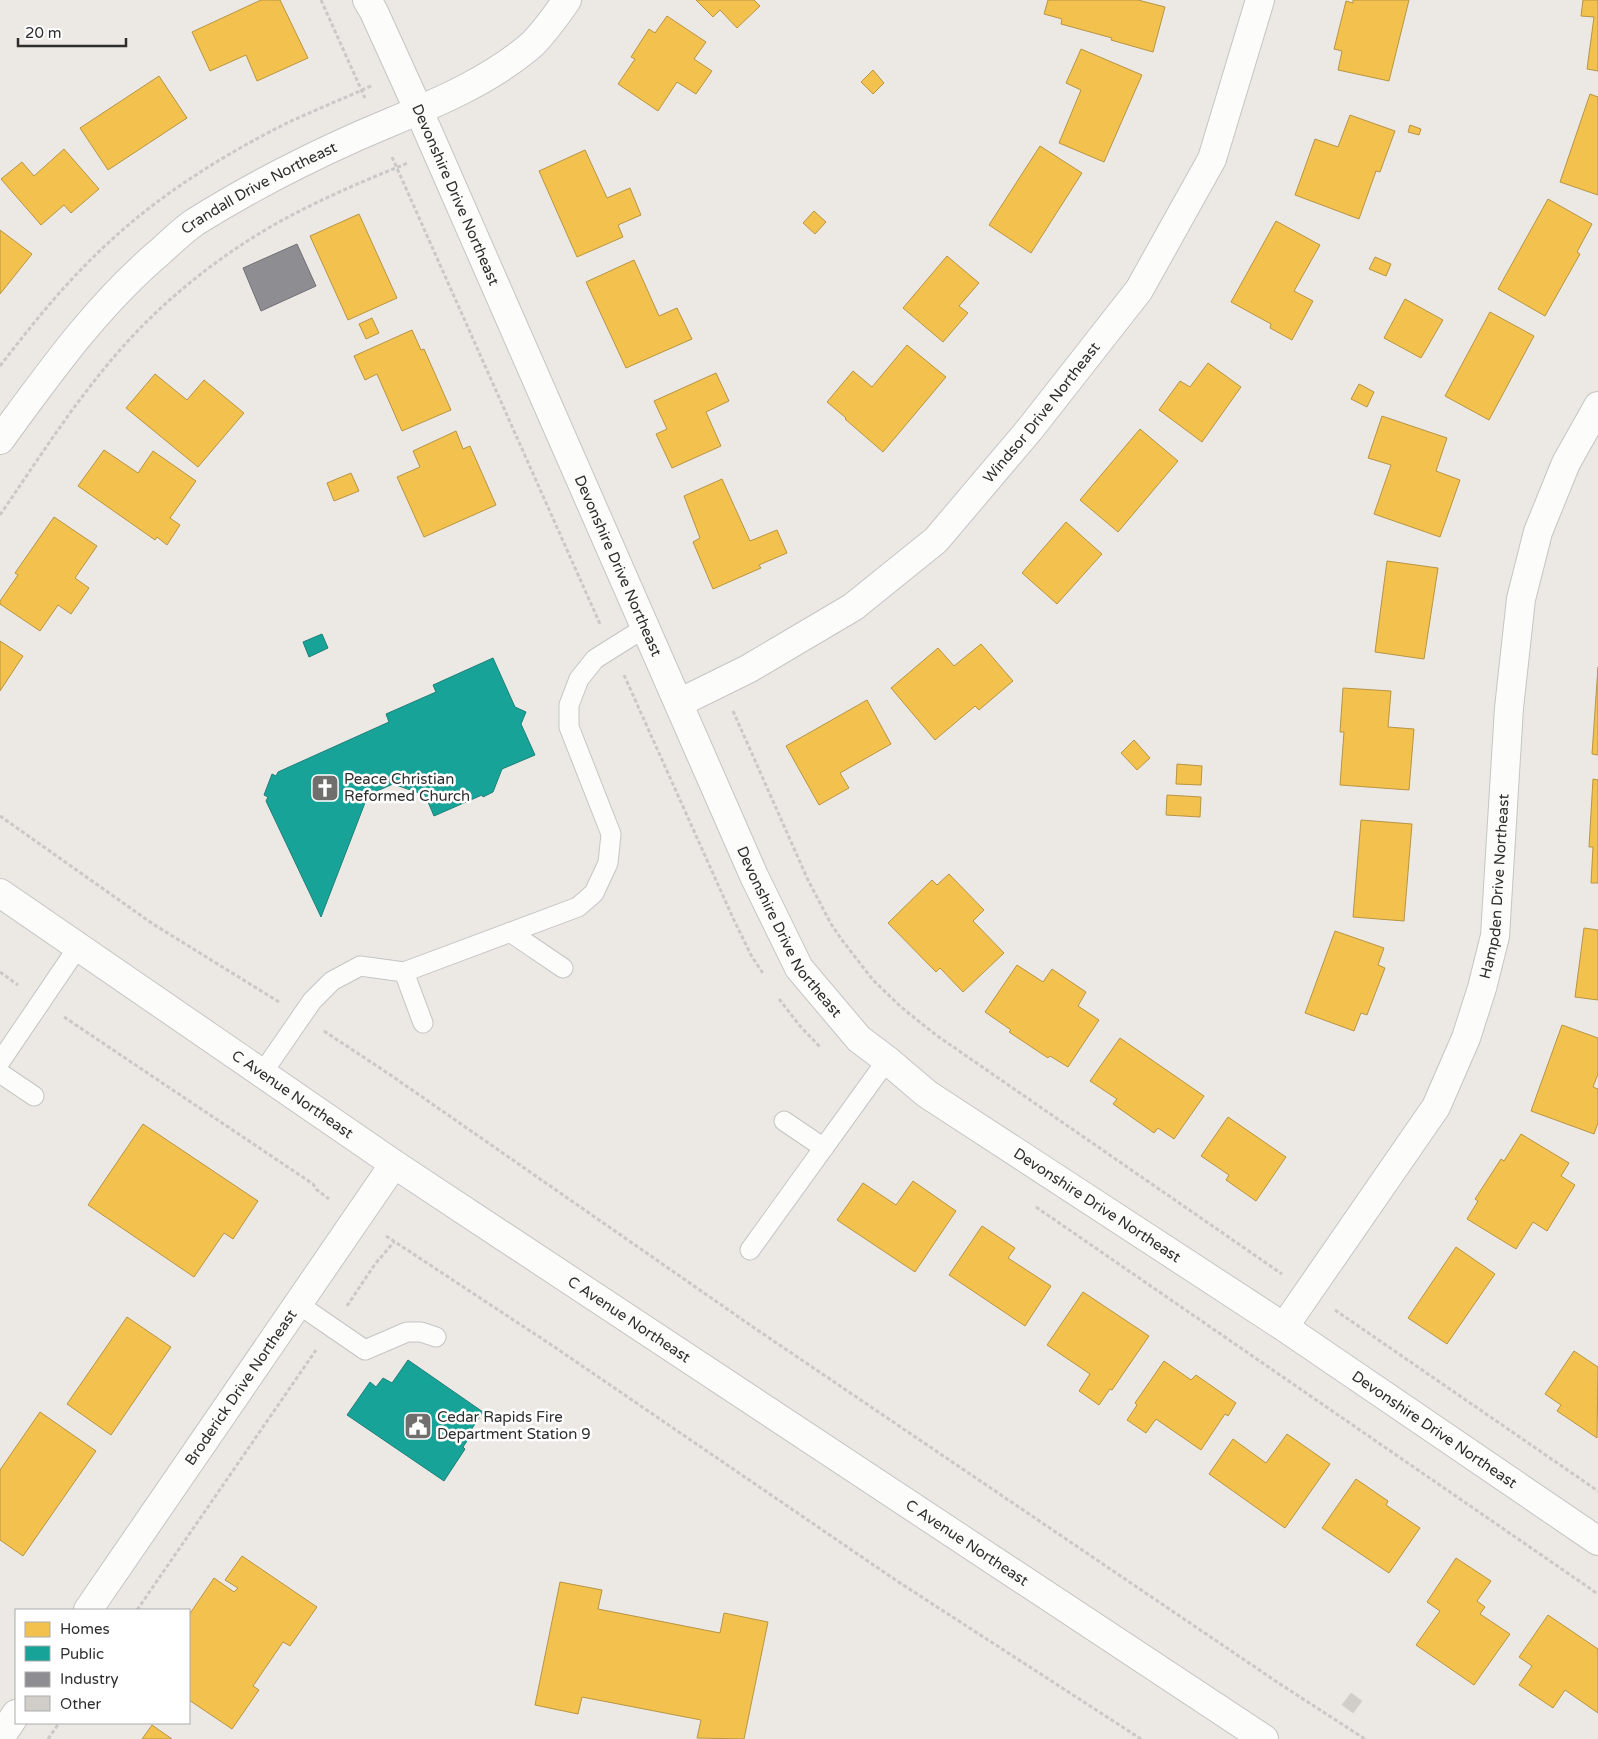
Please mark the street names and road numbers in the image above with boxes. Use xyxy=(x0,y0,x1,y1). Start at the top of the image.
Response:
street label: Devonshire Drive Northeast xyxy=(408,101,503,288)
street label: Crandall Drive Northeast xyxy=(177,138,340,238)
street label: Windsor Drive Northeast xyxy=(979,338,1104,487)
street label: Devonshire Drive Northeast xyxy=(571,472,666,659)
street label: Hampden Drive Northeast xyxy=(1476,793,1513,981)
street label: Devonshire Drive Northeast xyxy=(733,843,846,1021)
street label: C Avenue Northeast xyxy=(228,1046,357,1142)
street label: Devonshire Drive Northeast xyxy=(1010,1144,1184,1266)
street label: C Avenue Northeast xyxy=(564,1272,694,1367)
street label: Broderick Drive Northeast xyxy=(181,1306,301,1469)
street label: Devonshire Drive Northeast xyxy=(1348,1367,1521,1492)
street label: C Avenue Northeast xyxy=(902,1496,1032,1590)

